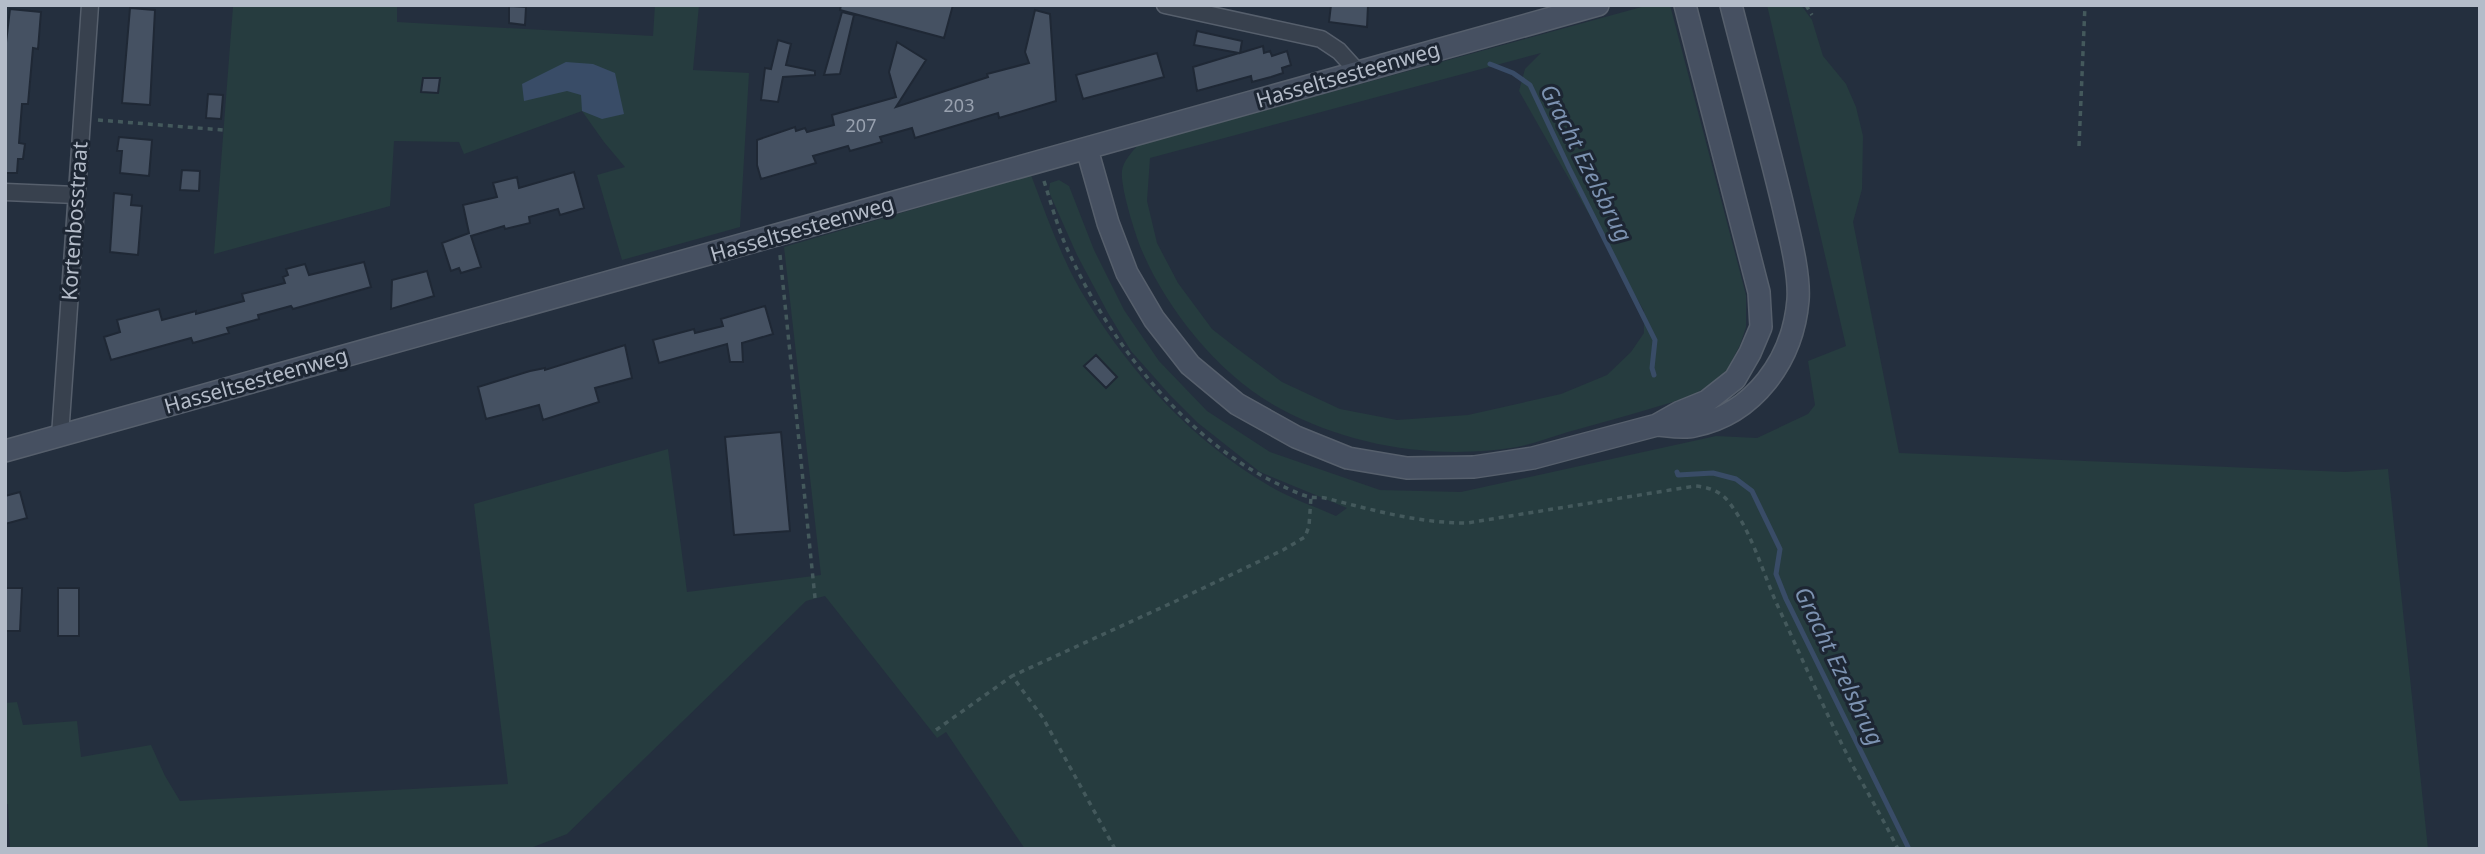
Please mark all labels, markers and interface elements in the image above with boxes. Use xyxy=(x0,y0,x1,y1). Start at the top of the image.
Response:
street label: Hasseltsesteenweg xyxy=(1253,34,1443,114)
water label: Gracht Ezelsbrug xyxy=(1533,78,1640,247)
house number: 203 xyxy=(944,93,974,117)
house number: 207 xyxy=(846,113,876,137)
street label: Kortenbosstraat xyxy=(54,140,94,301)
street label: Hasseltsesteenweg xyxy=(707,188,897,268)
street label: Hasseltsesteenweg xyxy=(161,340,351,420)
water label: Gracht Ezelsbrug xyxy=(1788,581,1892,750)

